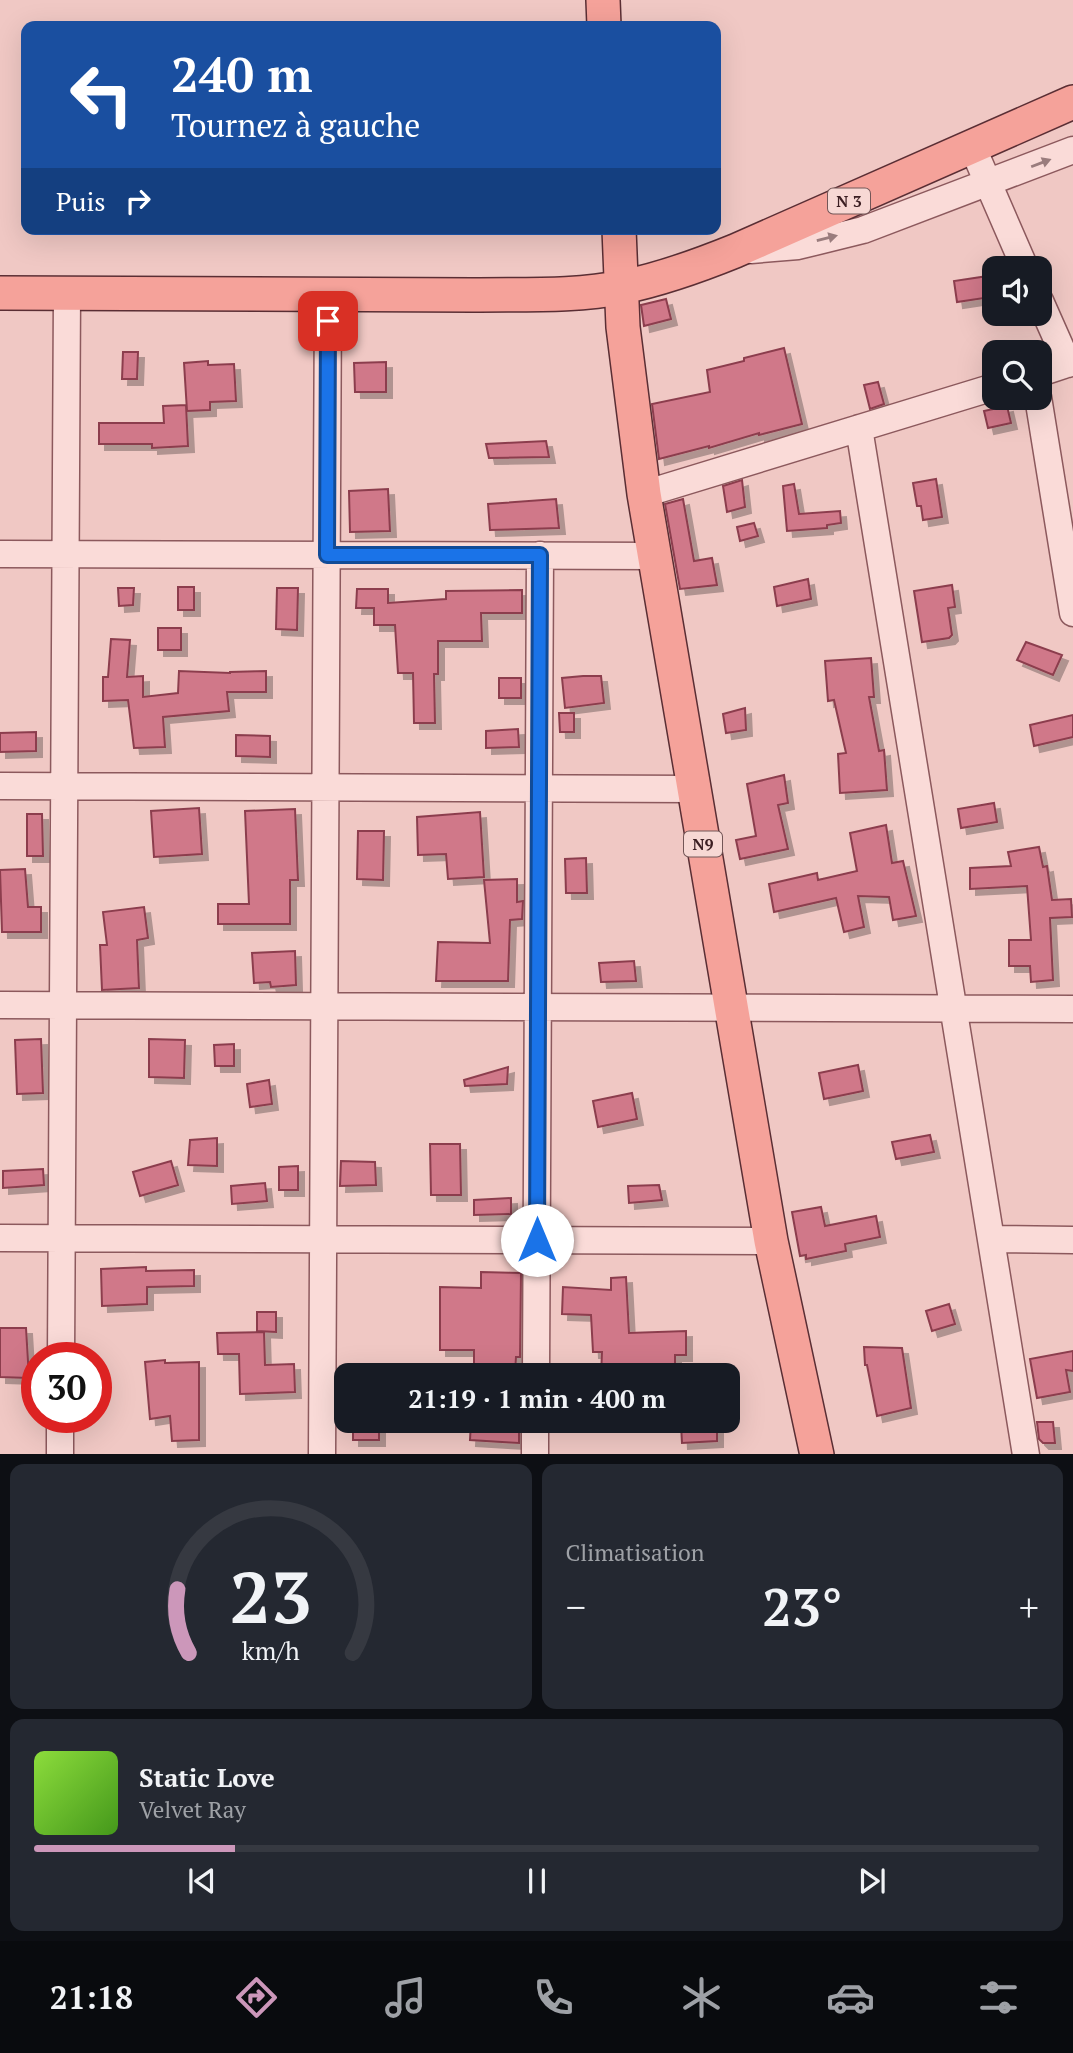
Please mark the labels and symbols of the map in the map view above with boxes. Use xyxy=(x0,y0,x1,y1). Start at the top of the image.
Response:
one-way arrow xyxy=(1031,157,1052,168)
road number: N 3 xyxy=(828,188,870,214)
one-way arrow xyxy=(816,233,838,244)
pin xyxy=(298,291,358,351)
road number: N9 xyxy=(684,832,722,856)
position arrow xyxy=(500,1203,574,1277)
speed limit sign: 30 xyxy=(21,1342,112,1433)

